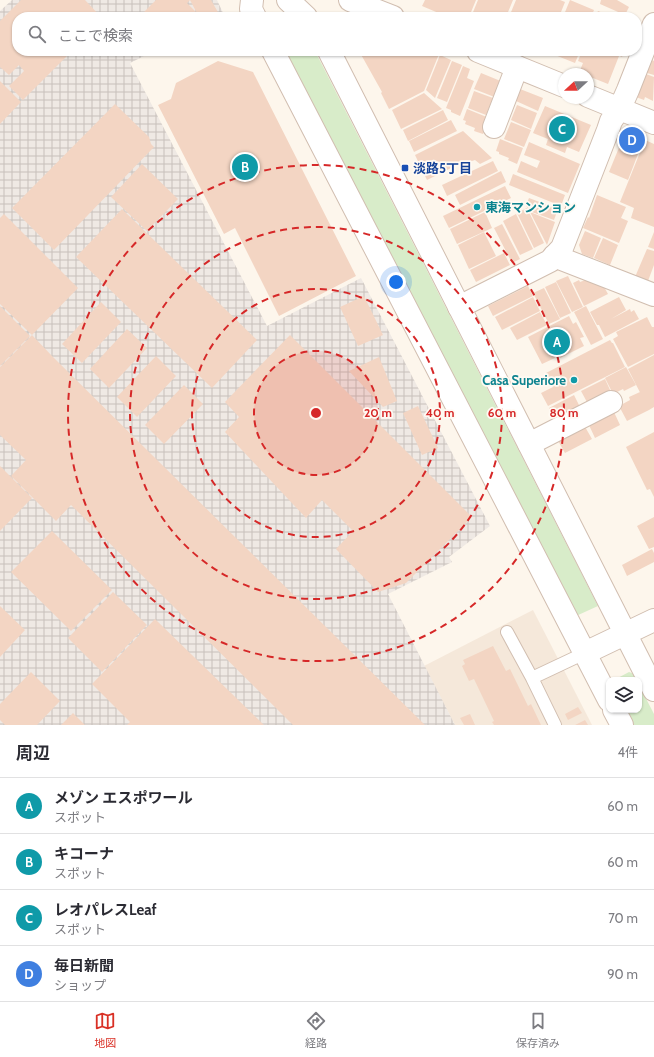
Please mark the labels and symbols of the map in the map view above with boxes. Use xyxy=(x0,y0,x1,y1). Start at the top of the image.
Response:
north arrow xyxy=(558,68,594,104)
pin: C xyxy=(549,114,575,144)
pin: D xyxy=(619,125,645,155)
pin: B xyxy=(232,152,258,182)
place label: 淡路5丁目 xyxy=(413,160,472,176)
marker: 淡路5丁目 xyxy=(400,163,410,173)
place label: 東海マンション xyxy=(485,199,576,215)
marker: 東海マンション xyxy=(472,202,482,212)
your location xyxy=(386,272,406,292)
pin: A xyxy=(544,327,570,357)
place label: Casa Superiore xyxy=(482,372,566,388)
marker: Casa Superiore xyxy=(569,375,579,385)
text: 20 m xyxy=(364,405,392,420)
text: 40 m xyxy=(425,405,455,420)
text: 60 m xyxy=(488,405,516,420)
text: 80 m xyxy=(550,405,578,420)
centre of rings xyxy=(309,406,323,420)

